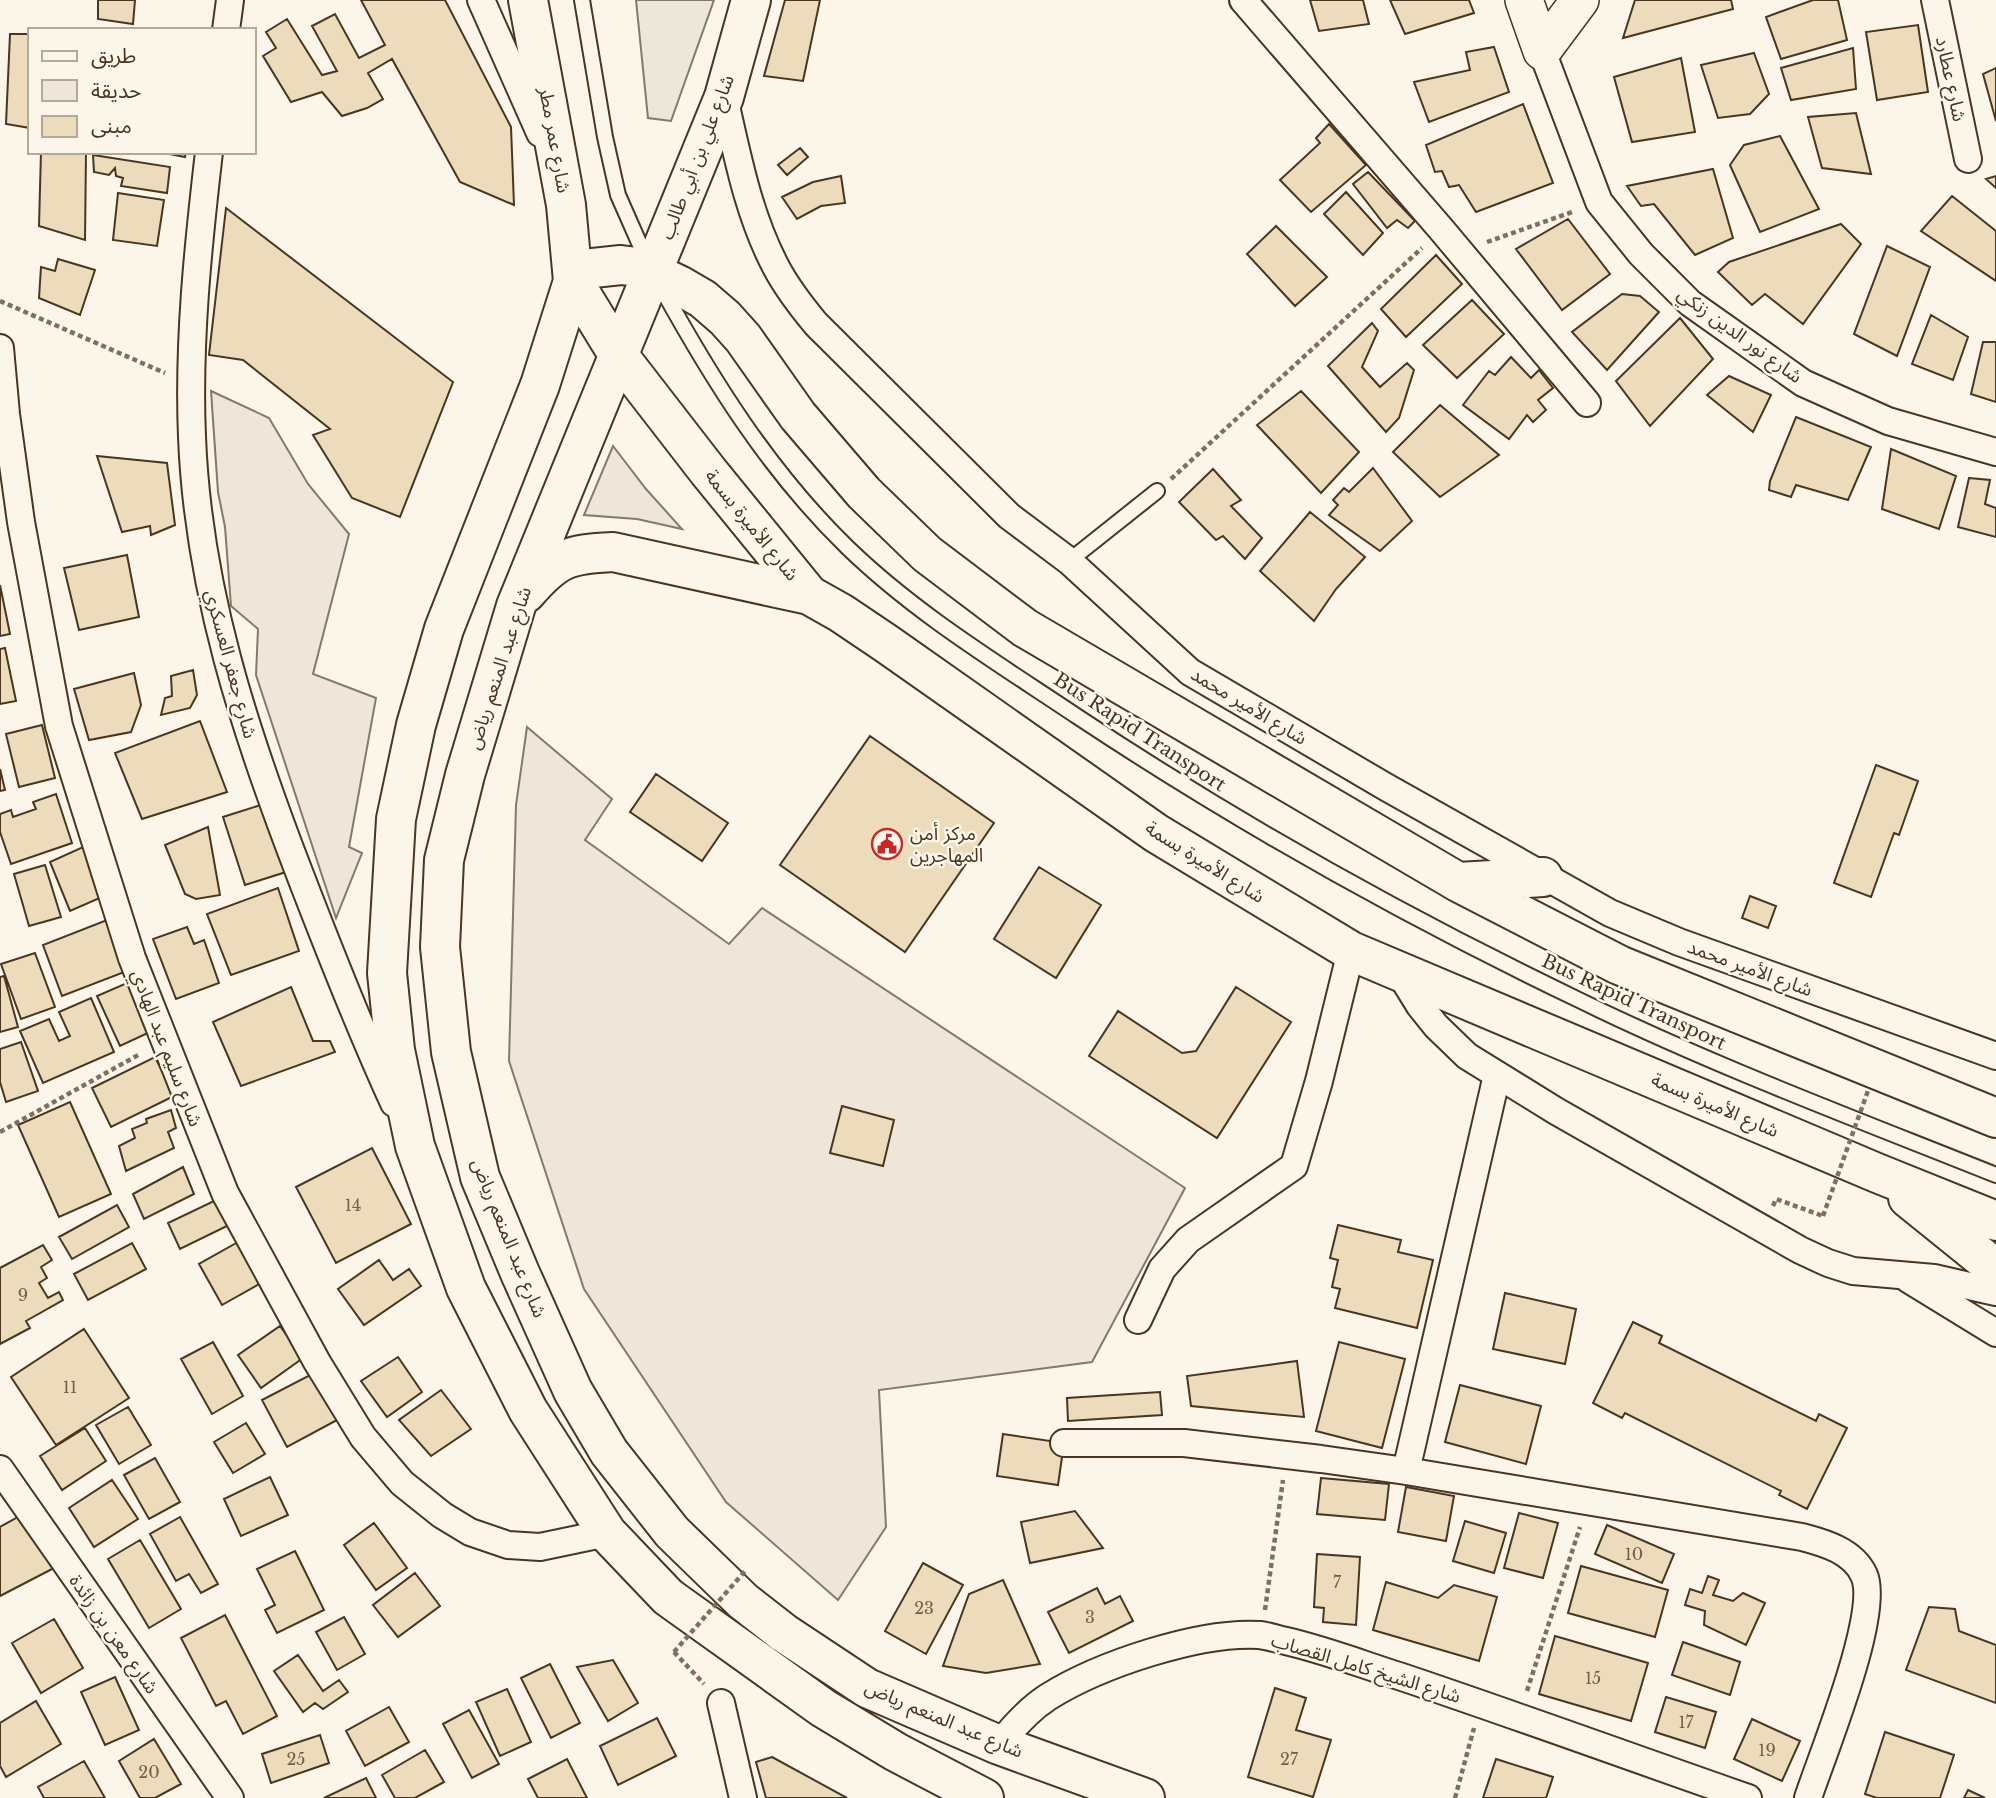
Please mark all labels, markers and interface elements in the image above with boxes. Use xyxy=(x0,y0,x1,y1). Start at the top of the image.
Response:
legend xyxy=(28,28,256,154)
street label: شارع عطارد xyxy=(1929,34,1971,124)
text: طريق xyxy=(91,43,136,69)
street label: شارع علي بن أبي طالب xyxy=(655,71,742,244)
text: حديقة xyxy=(91,78,141,104)
street label: شارع عمر مطر xyxy=(532,84,576,195)
text: مبنى xyxy=(91,113,132,139)
street label: شارع نور الدين زنكي xyxy=(1671,282,1807,391)
street label: شارع الأميرة بسمة xyxy=(699,465,804,587)
street label: شارع عبد المنعم رياض xyxy=(462,584,539,753)
street label: شارع جعفر العسكري xyxy=(197,587,262,742)
street label: شارع الأمير محمد xyxy=(1186,662,1311,751)
street label: Bus Rapid Transport xyxy=(1050,668,1231,797)
street label: شارع الأميرة بسمة xyxy=(1140,816,1269,910)
place label: مركز أمن المهاجرين xyxy=(910,822,983,867)
public building icon: مركز أمن المهاجرين xyxy=(870,827,904,861)
street label: شارع الأمير محمد xyxy=(1684,935,1816,1003)
street label: Bus Rapid Transport xyxy=(1538,949,1731,1055)
street label: شارع سليم عبد الهادي xyxy=(123,966,207,1131)
street label: شارع الأميرة بسمة xyxy=(1647,1068,1782,1144)
street label: شارع عبد المنعم رياض xyxy=(464,1155,551,1322)
house number: 14 xyxy=(345,1195,361,1215)
house number: 9 xyxy=(18,1285,28,1305)
house number: 11 xyxy=(63,1377,77,1397)
house number: 10 xyxy=(1625,1544,1643,1564)
street label: شارع معن بن زائدة xyxy=(63,1570,164,1699)
house number: 7 xyxy=(1333,1572,1342,1592)
house number: 23 xyxy=(914,1598,934,1618)
house number: 3 xyxy=(1085,1607,1095,1627)
street label: شارع الشيخ كامل القصاب xyxy=(1268,1628,1464,1711)
house number: 15 xyxy=(1585,1668,1601,1688)
street label: شارع عبد المنعم رياض xyxy=(860,1675,1027,1765)
house number: 17 xyxy=(1678,1712,1695,1732)
house number: 19 xyxy=(1758,1740,1776,1760)
house number: 25 xyxy=(287,1749,305,1769)
house number: 27 xyxy=(1280,1749,1299,1769)
house number: 20 xyxy=(138,1762,160,1782)

